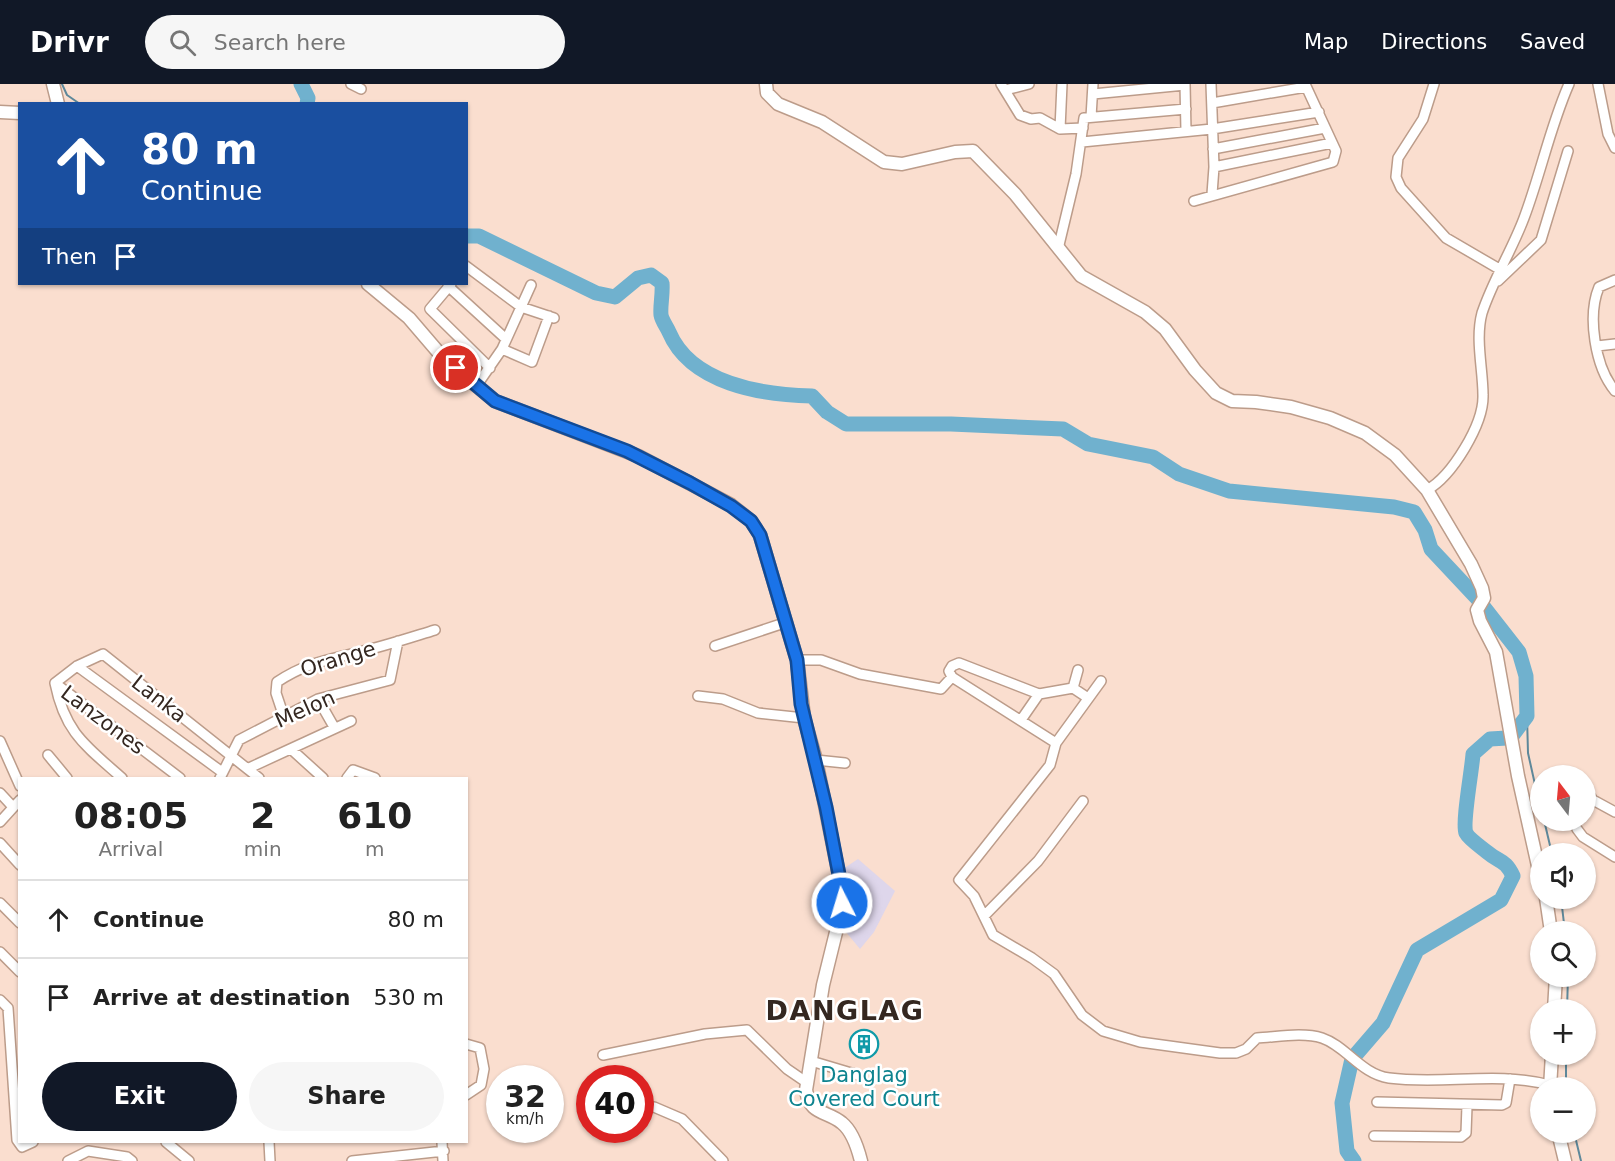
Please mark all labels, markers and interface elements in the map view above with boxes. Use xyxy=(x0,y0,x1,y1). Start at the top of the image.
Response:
search box xyxy=(145,15,565,69)
text: Drivr xyxy=(30,26,109,59)
icon: search xyxy=(166,26,199,59)
text: Search here xyxy=(214,30,346,55)
text: Map xyxy=(1304,30,1348,54)
text: Directions xyxy=(1381,30,1487,54)
text: Saved xyxy=(1520,30,1585,54)
text: 80 m xyxy=(141,125,258,174)
icon: ahead xyxy=(42,126,120,204)
text: Continue xyxy=(141,175,262,206)
icon: arrive xyxy=(109,240,142,273)
text: Then xyxy=(42,244,97,269)
pin xyxy=(430,342,481,393)
icon: arrive xyxy=(439,351,472,384)
street label: Orange xyxy=(297,636,379,682)
street label: Lanka xyxy=(127,670,191,728)
street label: Lanzones xyxy=(56,681,150,759)
street label: Melon xyxy=(271,685,339,733)
north arrow xyxy=(1530,765,1596,831)
map controls xyxy=(1530,765,1596,1143)
text: 08:05 xyxy=(74,795,188,836)
text: 2 xyxy=(250,795,275,836)
text: 610 xyxy=(337,795,412,836)
text: Arrival xyxy=(98,837,163,861)
text: min xyxy=(244,837,282,861)
text: m xyxy=(365,837,385,861)
button: sound xyxy=(1530,843,1596,909)
position arrow xyxy=(810,871,874,935)
icon: ahead xyxy=(42,903,75,936)
text: Continue xyxy=(93,907,204,932)
text: 80 m xyxy=(388,907,444,932)
button: search xyxy=(1530,921,1596,987)
icon: arrive xyxy=(42,981,75,1014)
text: Arrive at destination xyxy=(93,985,350,1010)
text: 530 m xyxy=(374,985,444,1010)
district label: DANGLAG xyxy=(766,995,924,1026)
button: + xyxy=(1530,999,1596,1065)
building icon: Danglag Covered Court xyxy=(848,1028,880,1060)
button: Exit xyxy=(42,1062,237,1131)
button: Share xyxy=(249,1062,444,1131)
place label: Danglag Covered Court xyxy=(788,1063,940,1111)
speed limit sign: 40 xyxy=(576,1065,654,1143)
button: − xyxy=(1530,1077,1596,1143)
text: 32 xyxy=(504,1079,546,1114)
text: km/h xyxy=(506,1110,544,1128)

